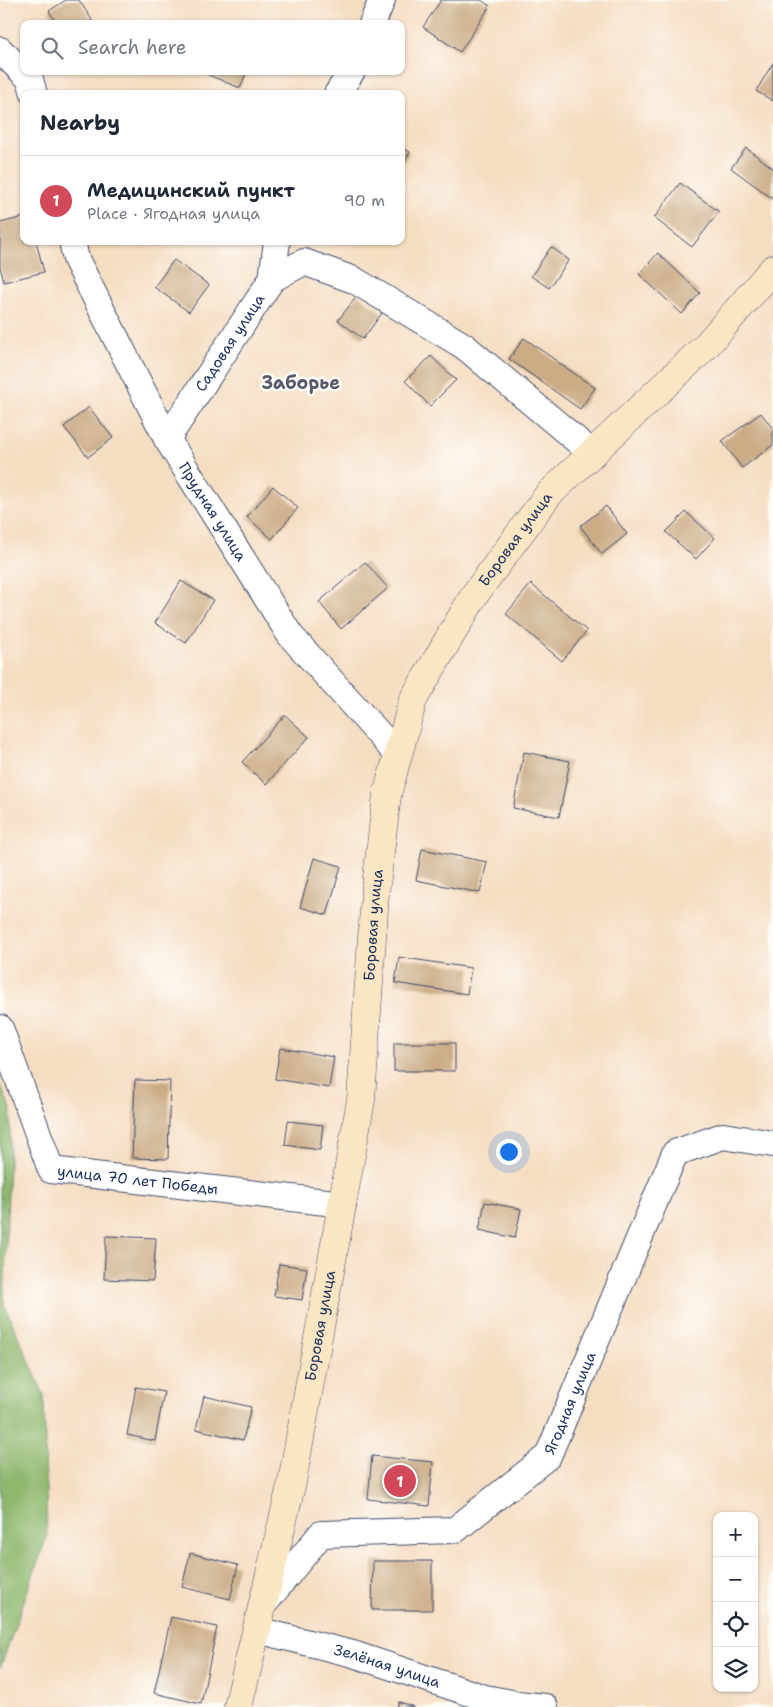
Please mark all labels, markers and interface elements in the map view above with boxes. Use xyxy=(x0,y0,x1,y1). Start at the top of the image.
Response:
search box xyxy=(20,20,405,75)
icon: search xyxy=(38,34,66,62)
text: Search here xyxy=(78,35,187,60)
text: Nearby xyxy=(40,109,120,137)
text: Медицинский пункт xyxy=(87,178,295,203)
text: 1 xyxy=(52,190,60,211)
text: 90 m xyxy=(344,190,385,211)
text: Place · Ягодная улица xyxy=(87,203,260,224)
street label: Садовая улица xyxy=(191,290,270,396)
district label: Заборье xyxy=(262,371,340,395)
street label: Прудная улица xyxy=(174,458,252,566)
street label: Боровая улица xyxy=(474,488,557,590)
street label: Боровая улица xyxy=(359,867,388,982)
your location xyxy=(496,1139,522,1165)
street label: улица 70 лет Победы xyxy=(56,1161,219,1199)
street label: Боровая улица xyxy=(300,1268,340,1383)
street label: Ягодная улица xyxy=(540,1348,601,1458)
pin: 1 xyxy=(384,1462,416,1500)
map controls xyxy=(713,1512,758,1692)
button: + xyxy=(713,1512,758,1557)
button: − xyxy=(713,1557,758,1602)
button: locate xyxy=(713,1602,758,1647)
street label: Зелёная улица xyxy=(332,1640,444,1693)
button: layers xyxy=(713,1647,758,1692)

